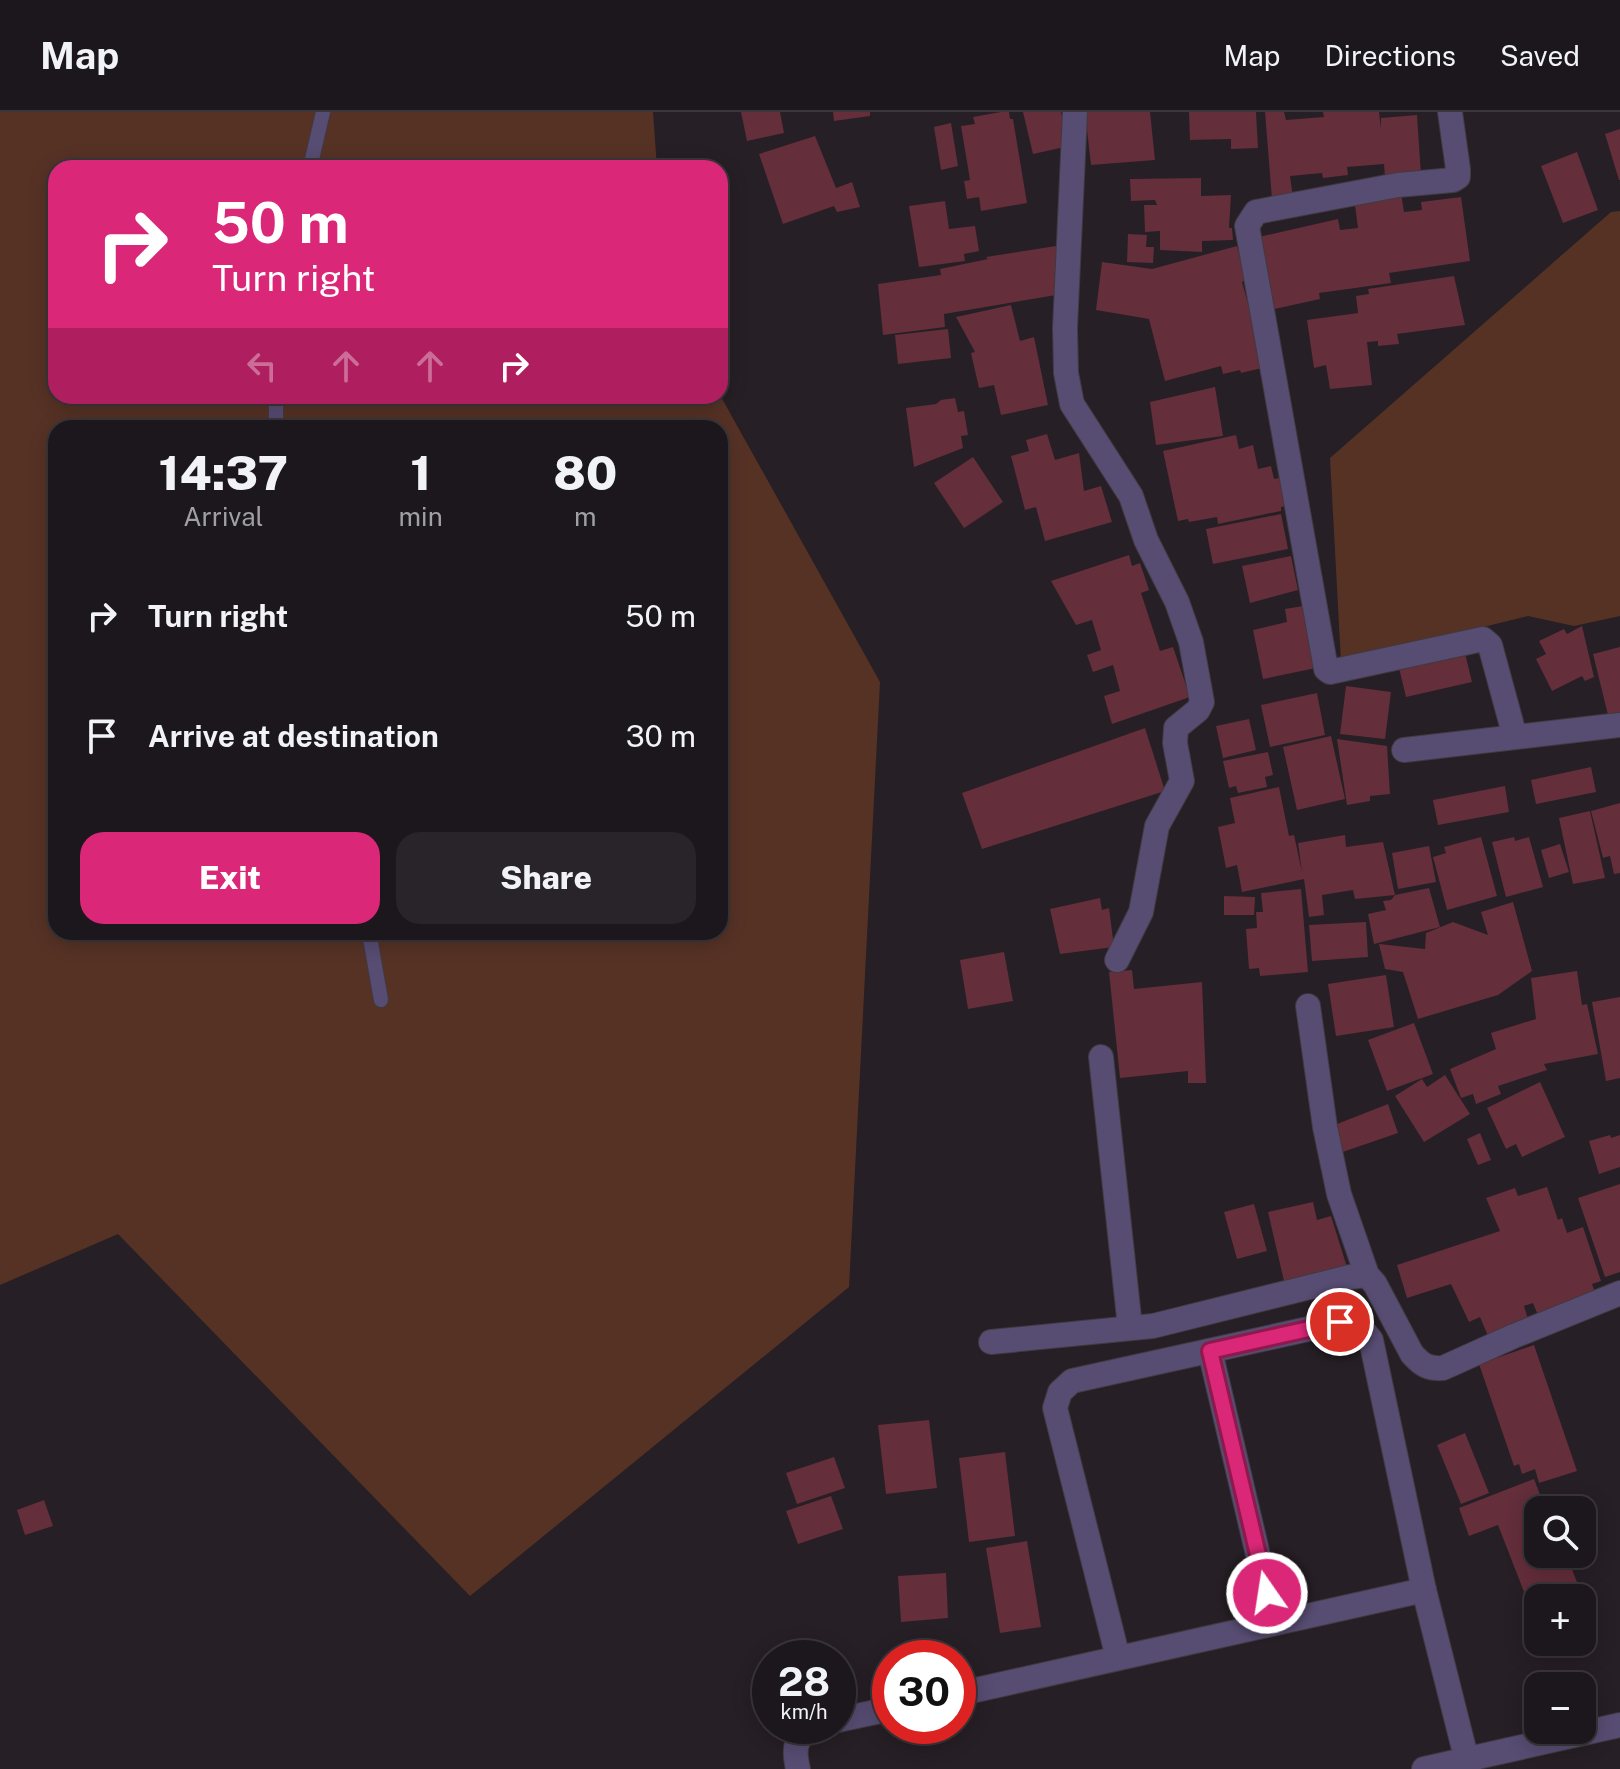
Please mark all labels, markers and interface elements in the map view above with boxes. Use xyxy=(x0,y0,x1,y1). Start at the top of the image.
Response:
text: Map xyxy=(40,33,119,78)
text: Map xyxy=(1224,39,1280,72)
text: Directions xyxy=(1324,39,1456,72)
text: Saved xyxy=(1500,39,1580,72)
text: 50 m xyxy=(212,190,349,256)
icon: right xyxy=(80,192,184,296)
text: Turn right xyxy=(212,257,375,299)
icon: left xyxy=(240,344,284,388)
icon: ahead xyxy=(324,344,368,388)
icon: ahead xyxy=(408,344,452,388)
icon: right xyxy=(492,344,536,388)
text: 14:37 xyxy=(159,444,288,501)
text: 1 xyxy=(410,444,431,501)
text: 80 xyxy=(553,444,618,501)
text: Arrival xyxy=(183,501,263,532)
text: min xyxy=(399,501,443,532)
text: m xyxy=(574,501,597,532)
icon: right xyxy=(80,594,124,638)
text: Turn right xyxy=(148,598,288,634)
text: 50 m xyxy=(625,598,696,634)
icon: arrive xyxy=(80,714,124,758)
text: Arrive at destination xyxy=(148,718,439,754)
text: 30 m xyxy=(626,718,696,754)
button: Exit xyxy=(80,832,380,924)
button: Share xyxy=(396,832,696,924)
pin xyxy=(1306,1288,1374,1356)
icon: arrive xyxy=(1318,1300,1362,1344)
map controls xyxy=(1524,1496,1596,1744)
button: search xyxy=(1524,1496,1596,1568)
position arrow xyxy=(1225,1551,1309,1635)
button: + xyxy=(1524,1584,1596,1656)
speed limit sign: 30 xyxy=(872,1640,976,1744)
text: 28 xyxy=(778,1658,830,1705)
button: − xyxy=(1524,1672,1596,1744)
text: km/h xyxy=(780,1700,828,1724)

